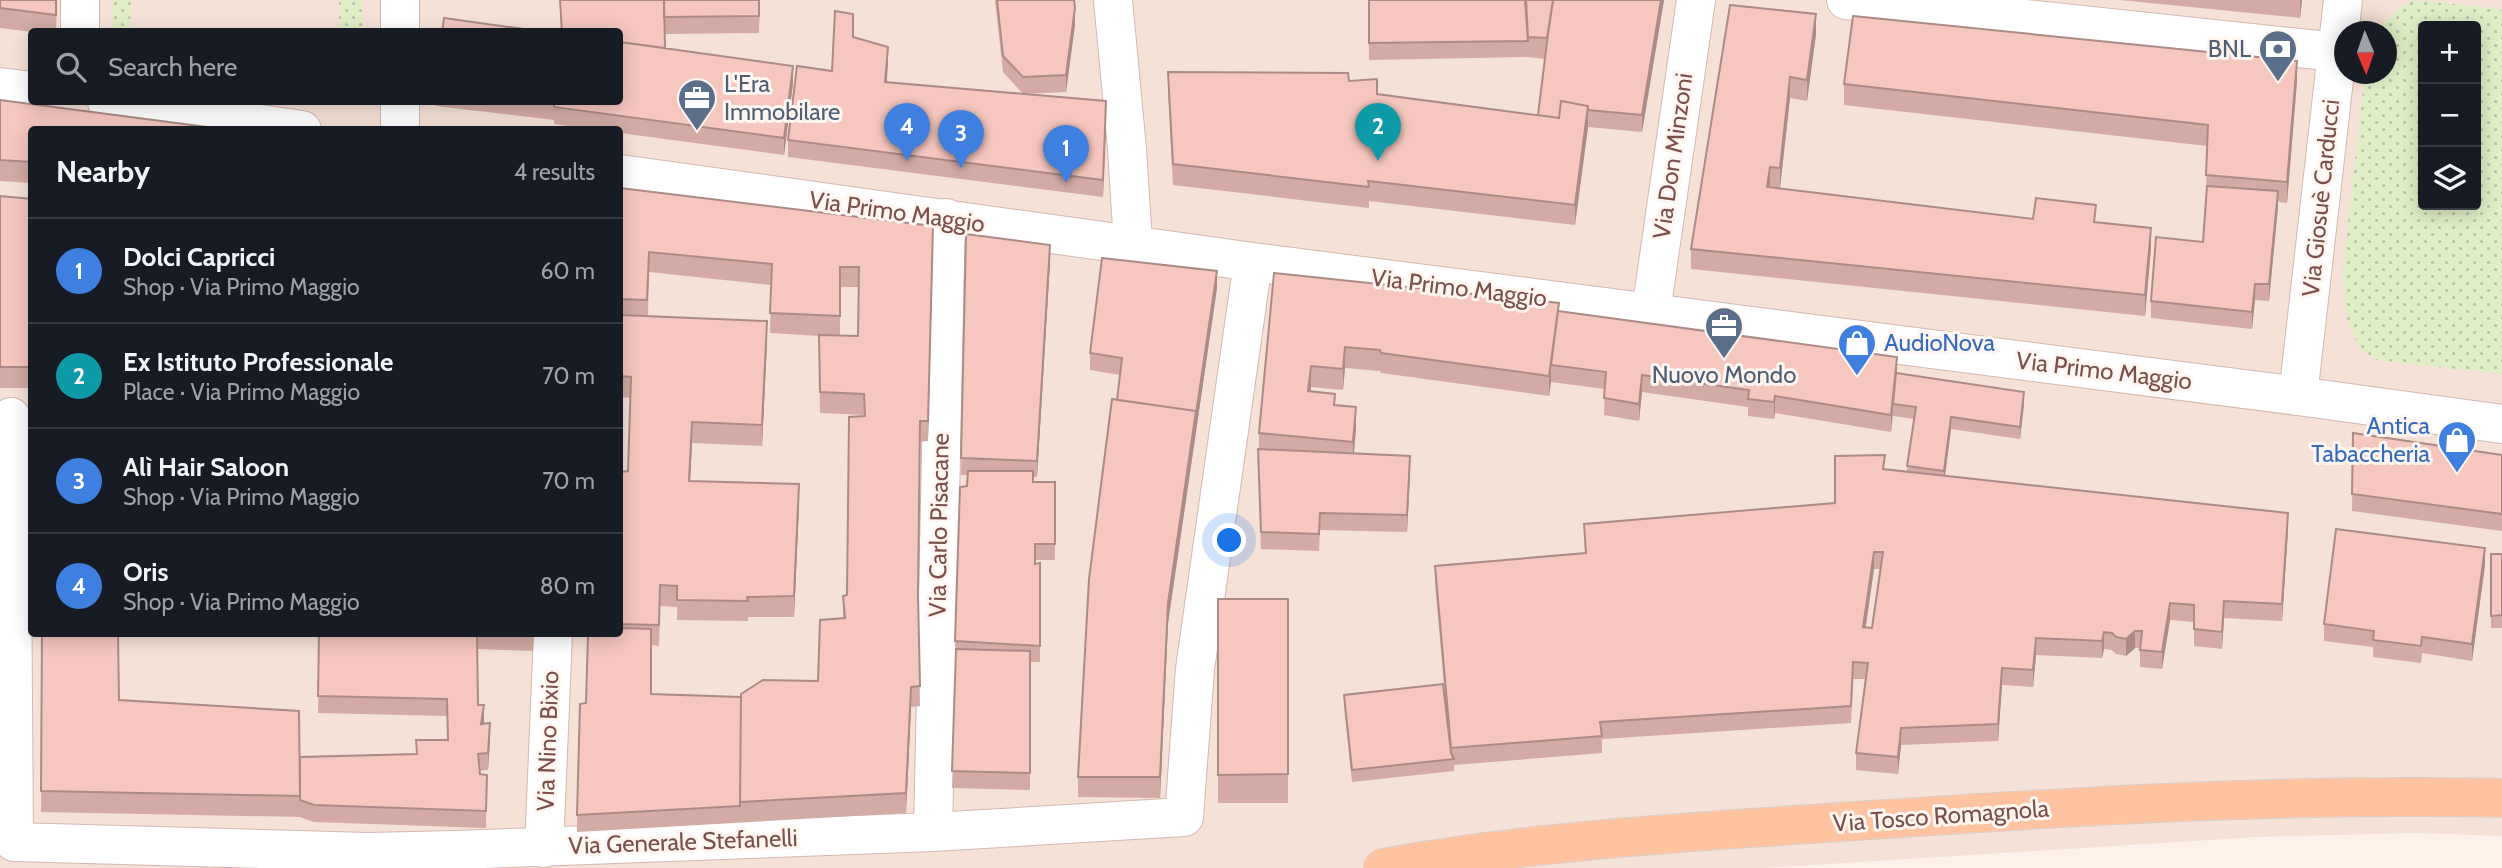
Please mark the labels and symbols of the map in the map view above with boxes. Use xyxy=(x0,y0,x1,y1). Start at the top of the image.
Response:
north arrow xyxy=(2334,21,2397,84)
bank icon: BNL xyxy=(2257,28,2299,83)
place label: BNL xyxy=(2208,34,2251,63)
place label: L'Era Immobilare xyxy=(724,69,840,126)
street label: Via Don Minzoni xyxy=(1646,71,1699,241)
office icon: L'Era Immobilare xyxy=(676,77,718,132)
street label: Via Giosuè Carducci xyxy=(2296,98,2345,298)
pin: 4 xyxy=(884,103,930,161)
pin: 2 xyxy=(1355,103,1401,161)
pin: 3 xyxy=(938,110,984,168)
pin: 1 xyxy=(1043,125,1089,183)
street label: Via Primo Maggio xyxy=(807,185,987,238)
street label: Via Primo Maggio xyxy=(1369,262,1549,313)
office icon: Nuovo Mondo xyxy=(1703,305,1745,360)
shop icon: AudioNova xyxy=(1836,322,1878,377)
place label: AudioNova xyxy=(1884,328,1995,357)
street label: Via Primo Maggio xyxy=(2014,345,2194,396)
place label: Nuovo Mondo xyxy=(1652,360,1796,389)
place label: Antica Tabaccheria xyxy=(2311,411,2430,468)
shop icon: Antica Tabaccheria xyxy=(2436,419,2478,474)
street label: Via Carlo Pisacane xyxy=(922,433,955,617)
your location xyxy=(1212,523,1246,557)
street label: Via Nino Bixio xyxy=(531,670,564,812)
street label: Via Tosco Romagnola xyxy=(1832,793,2050,838)
street label: Via Generale Stefanelli xyxy=(568,823,798,860)

